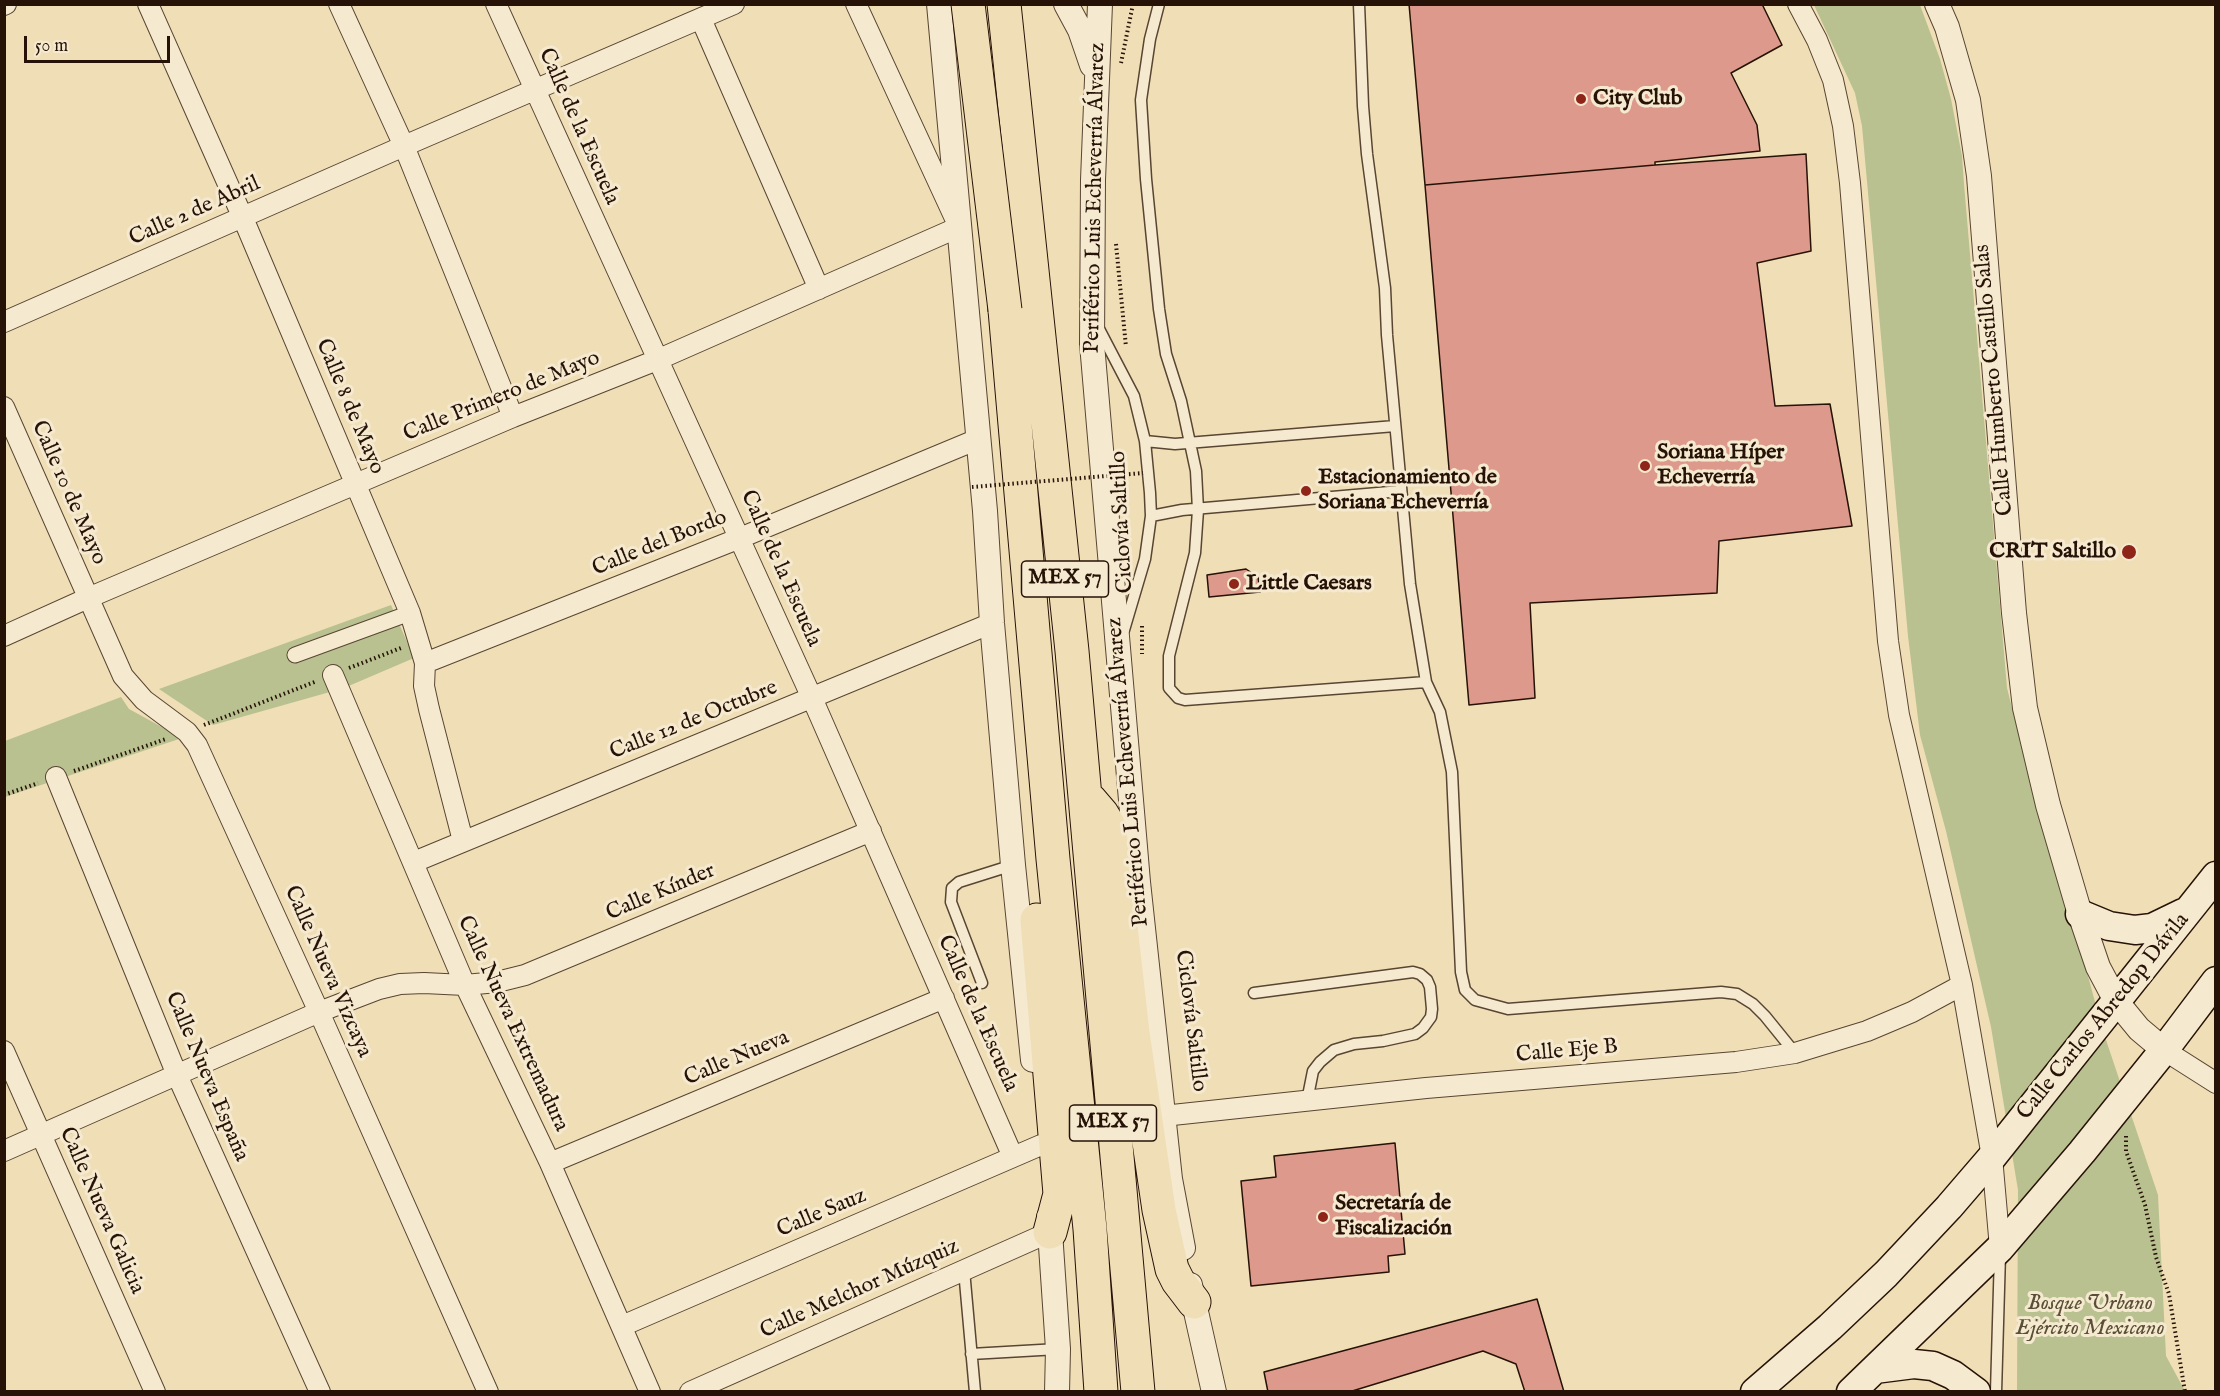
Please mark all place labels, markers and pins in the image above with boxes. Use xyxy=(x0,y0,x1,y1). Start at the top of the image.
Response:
place label: City Club xyxy=(1593,86,1682,112)
marker: City Club xyxy=(1574,92,1588,106)
place label: Soriana Híper Echeverría xyxy=(1657,440,1784,492)
marker: Soriana Híper Echeverría xyxy=(1638,459,1652,473)
place label: Estacionamiento de Soriana Echeverría xyxy=(1318,465,1497,516)
marker: Estacionamiento de Soriana Echeverría xyxy=(1299,484,1313,498)
place label: CRIT Saltillo xyxy=(1989,539,2116,565)
marker: CRIT Saltillo xyxy=(2120,543,2138,561)
place label: Little Caesars xyxy=(1246,571,1372,597)
marker: Little Caesars xyxy=(1227,577,1241,591)
place label: Secretaría de Fiscalización xyxy=(1335,1191,1452,1242)
marker: Secretaría de Fiscalización xyxy=(1316,1210,1330,1224)

